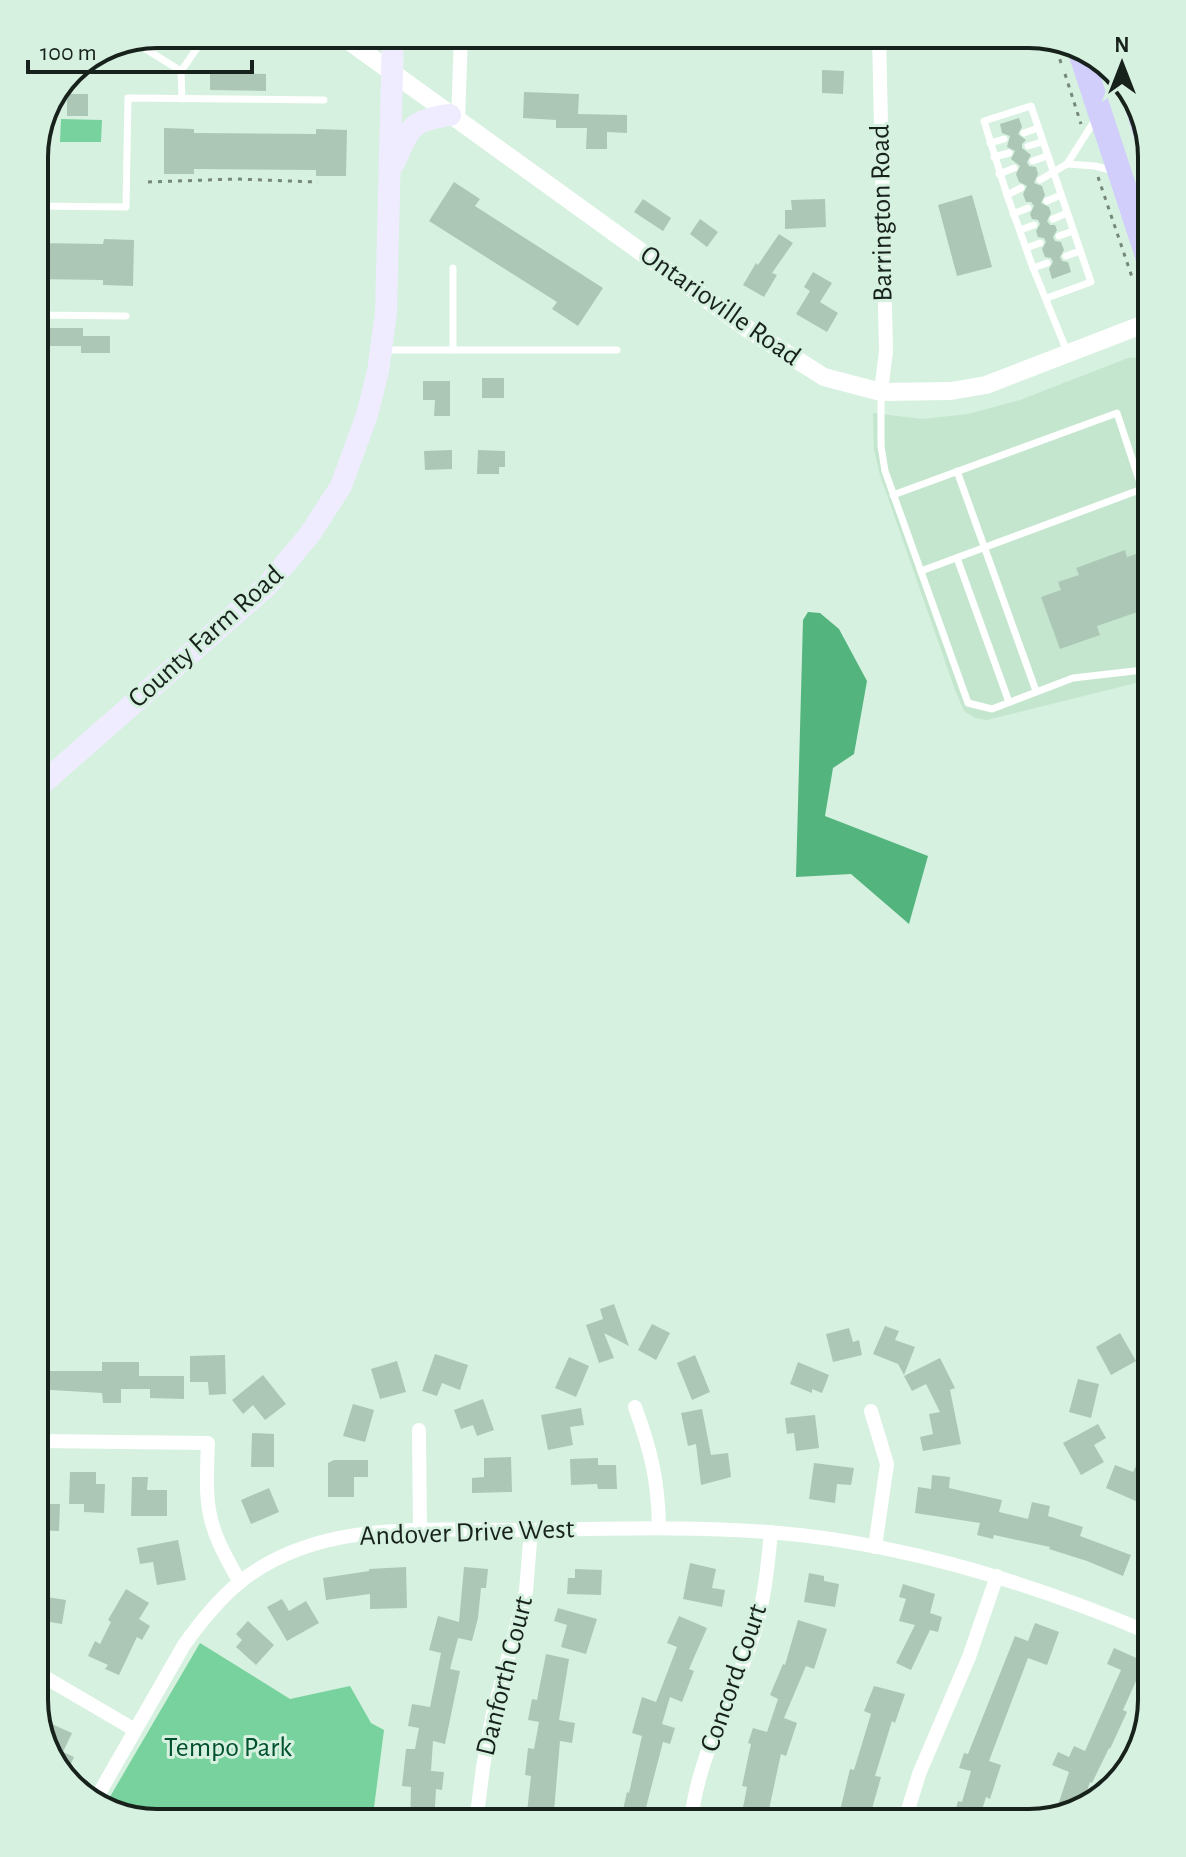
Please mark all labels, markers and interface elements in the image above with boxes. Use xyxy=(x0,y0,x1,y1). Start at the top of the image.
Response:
scale bar xyxy=(28,24,252,74)
north arrow xyxy=(1082,24,1162,104)
text: N xyxy=(1114,34,1130,56)
text: 100 m xyxy=(40,41,97,65)
street label: Barrington Road xyxy=(866,124,898,302)
street label: Ontarioville Road xyxy=(635,240,805,372)
street label: County Farm Road xyxy=(123,561,289,713)
street label: Andover Drive West xyxy=(359,1515,575,1551)
street label: Danforth Court xyxy=(472,1593,538,1759)
street label: Concord Court xyxy=(696,1601,772,1755)
park label: Tempo Park xyxy=(164,1734,292,1762)

